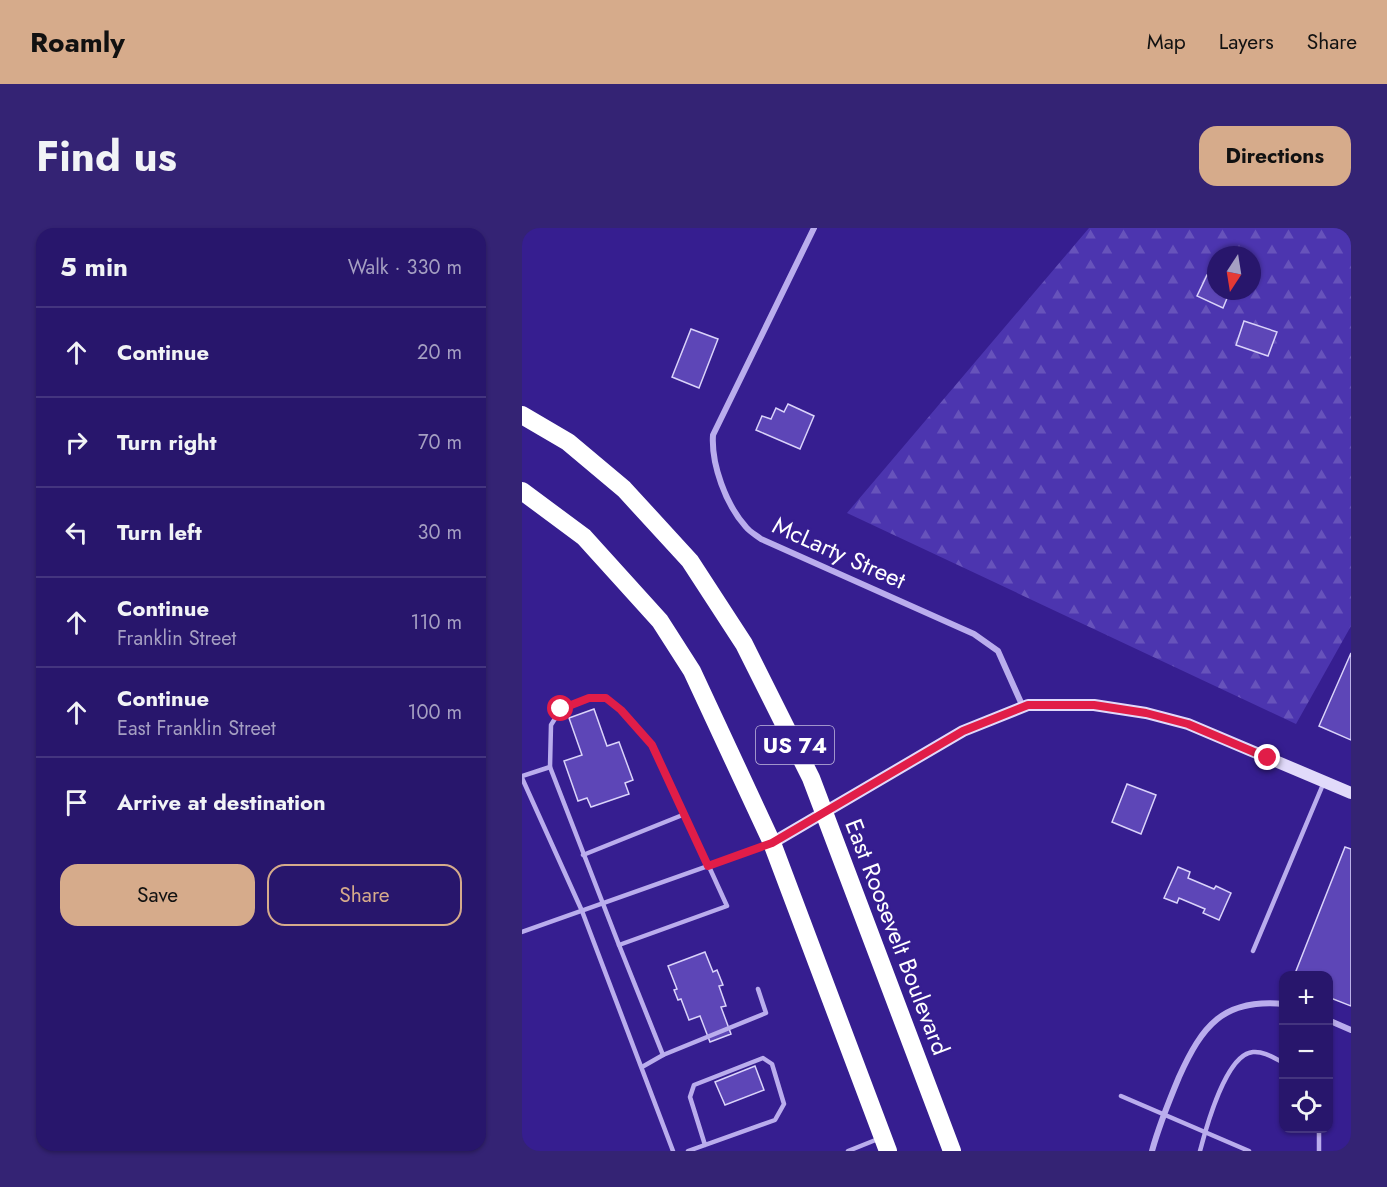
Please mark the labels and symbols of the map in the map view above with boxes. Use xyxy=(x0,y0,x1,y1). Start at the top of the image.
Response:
north arrow xyxy=(1207,246,1261,300)
street label: McLarty Street xyxy=(767,508,912,598)
route start xyxy=(547,695,573,721)
road number: US 74 xyxy=(756,726,834,764)
route end xyxy=(1254,744,1280,770)
street label: East Roosevelt Boulevard xyxy=(836,814,959,1060)

